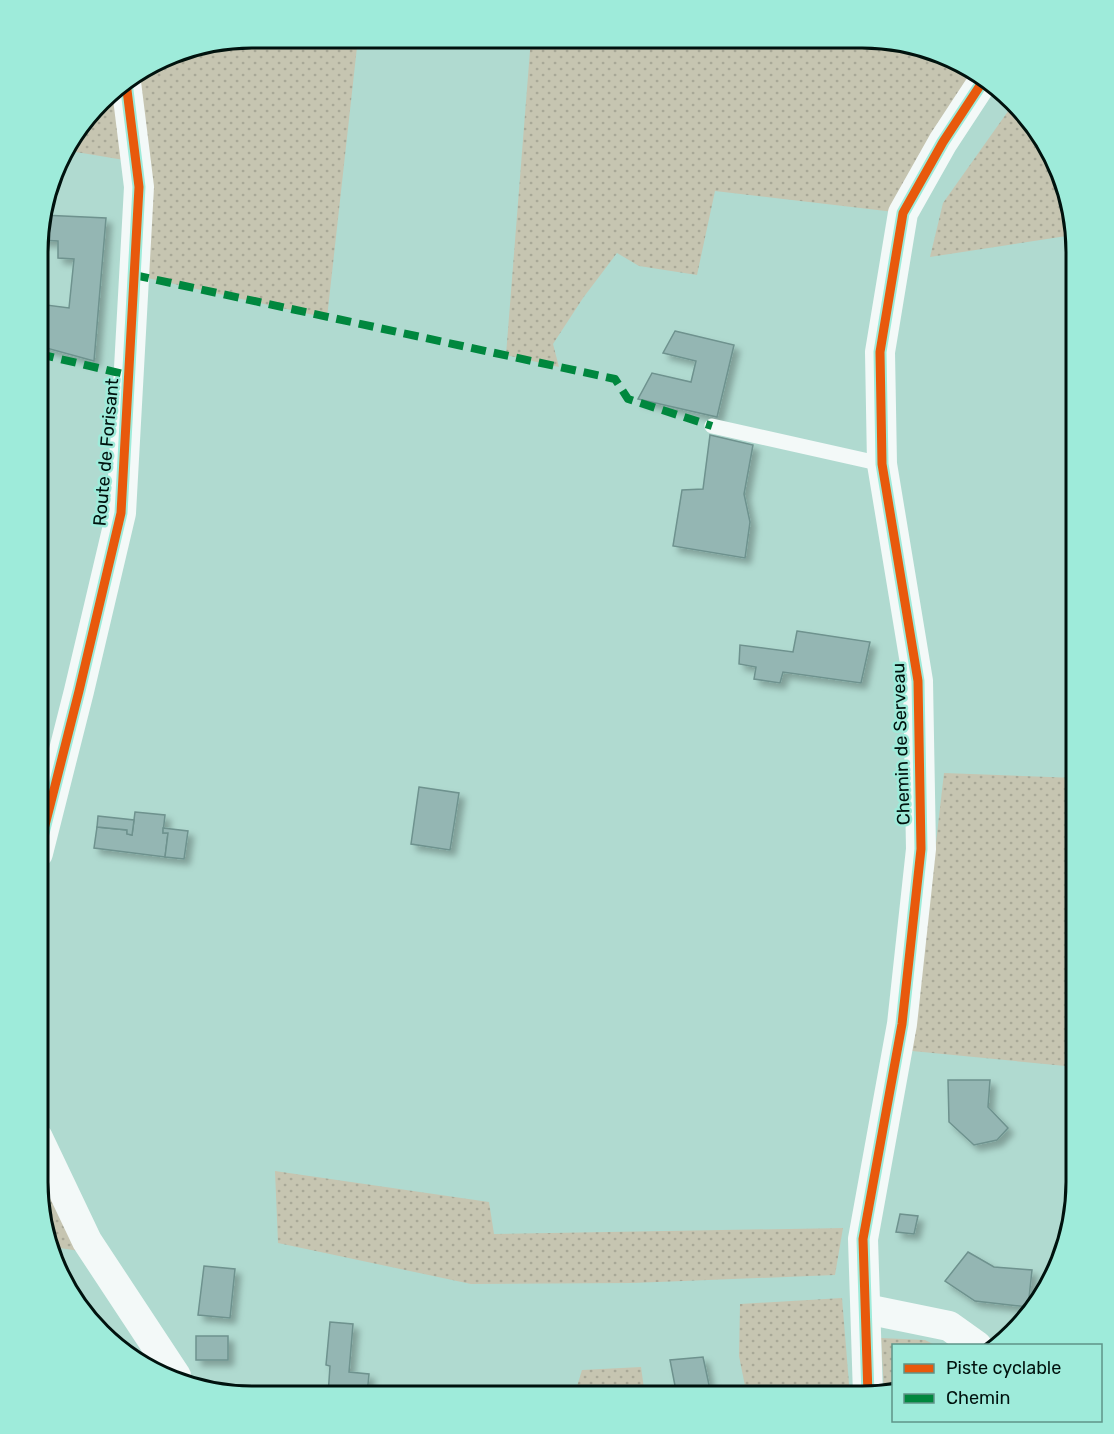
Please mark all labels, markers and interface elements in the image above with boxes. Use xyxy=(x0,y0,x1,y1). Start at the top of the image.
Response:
street label: Route de Forisant xyxy=(89,377,123,527)
street label: Chemin de Serveau xyxy=(887,662,915,826)
legend xyxy=(892,1344,1102,1422)
text: Piste cyclable xyxy=(946,1357,1061,1379)
text: Chemin xyxy=(946,1387,1010,1409)

